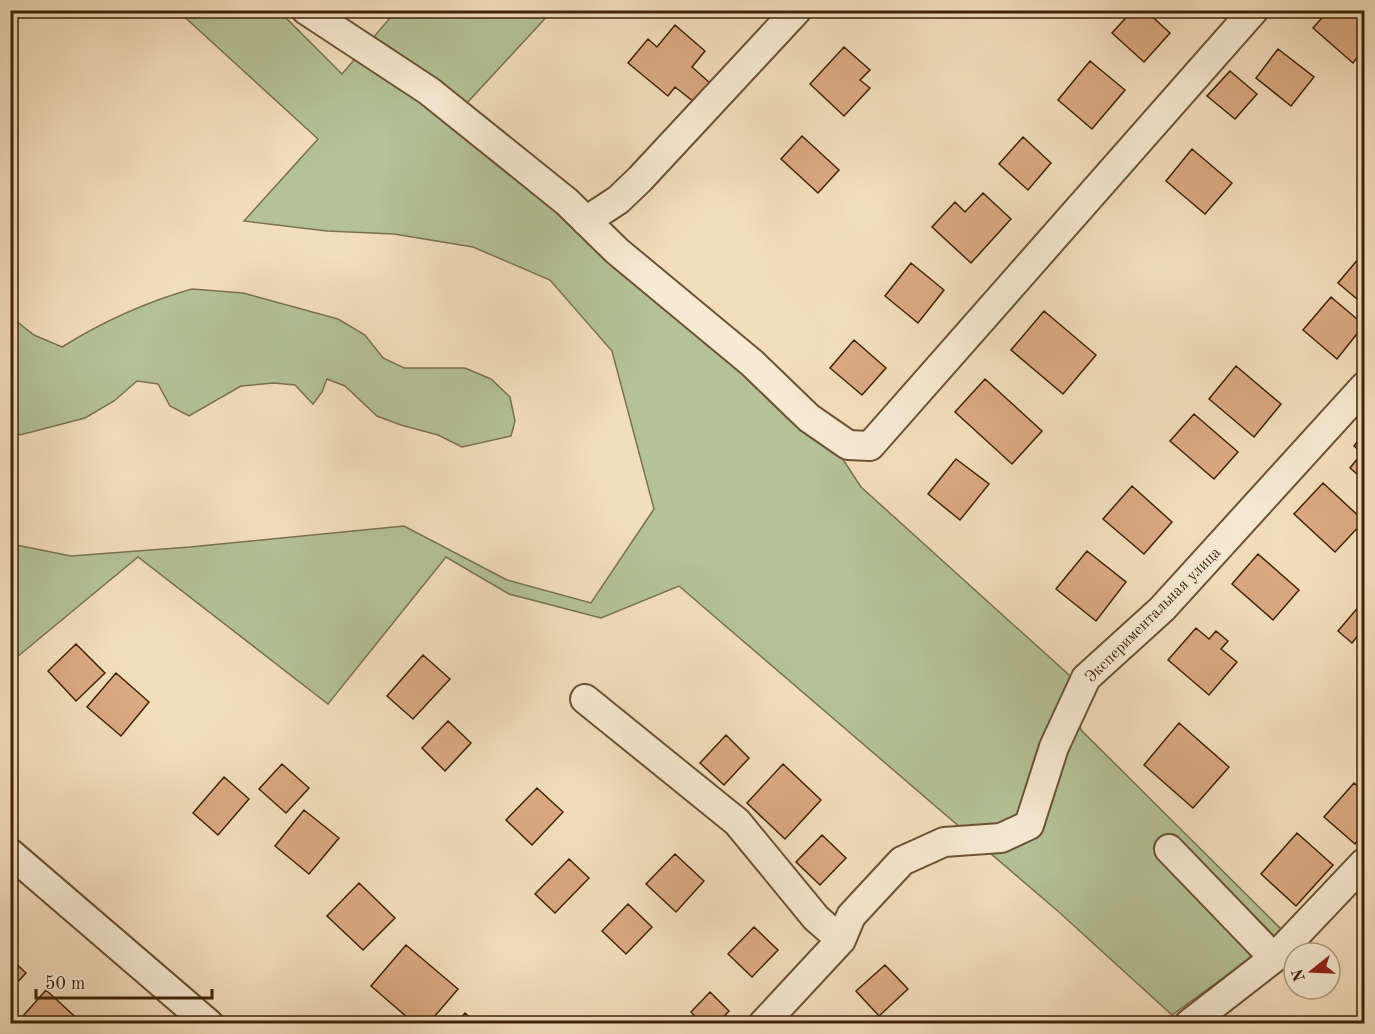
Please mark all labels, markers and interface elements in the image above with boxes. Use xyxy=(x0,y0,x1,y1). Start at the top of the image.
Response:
street label: Экспериментальная улица xyxy=(1083,545,1224,686)
north arrow xyxy=(1282,941,1342,1001)
scale bar xyxy=(36,962,212,1000)
text: N xyxy=(1290,966,1309,983)
text: 50 m xyxy=(45,975,85,993)

